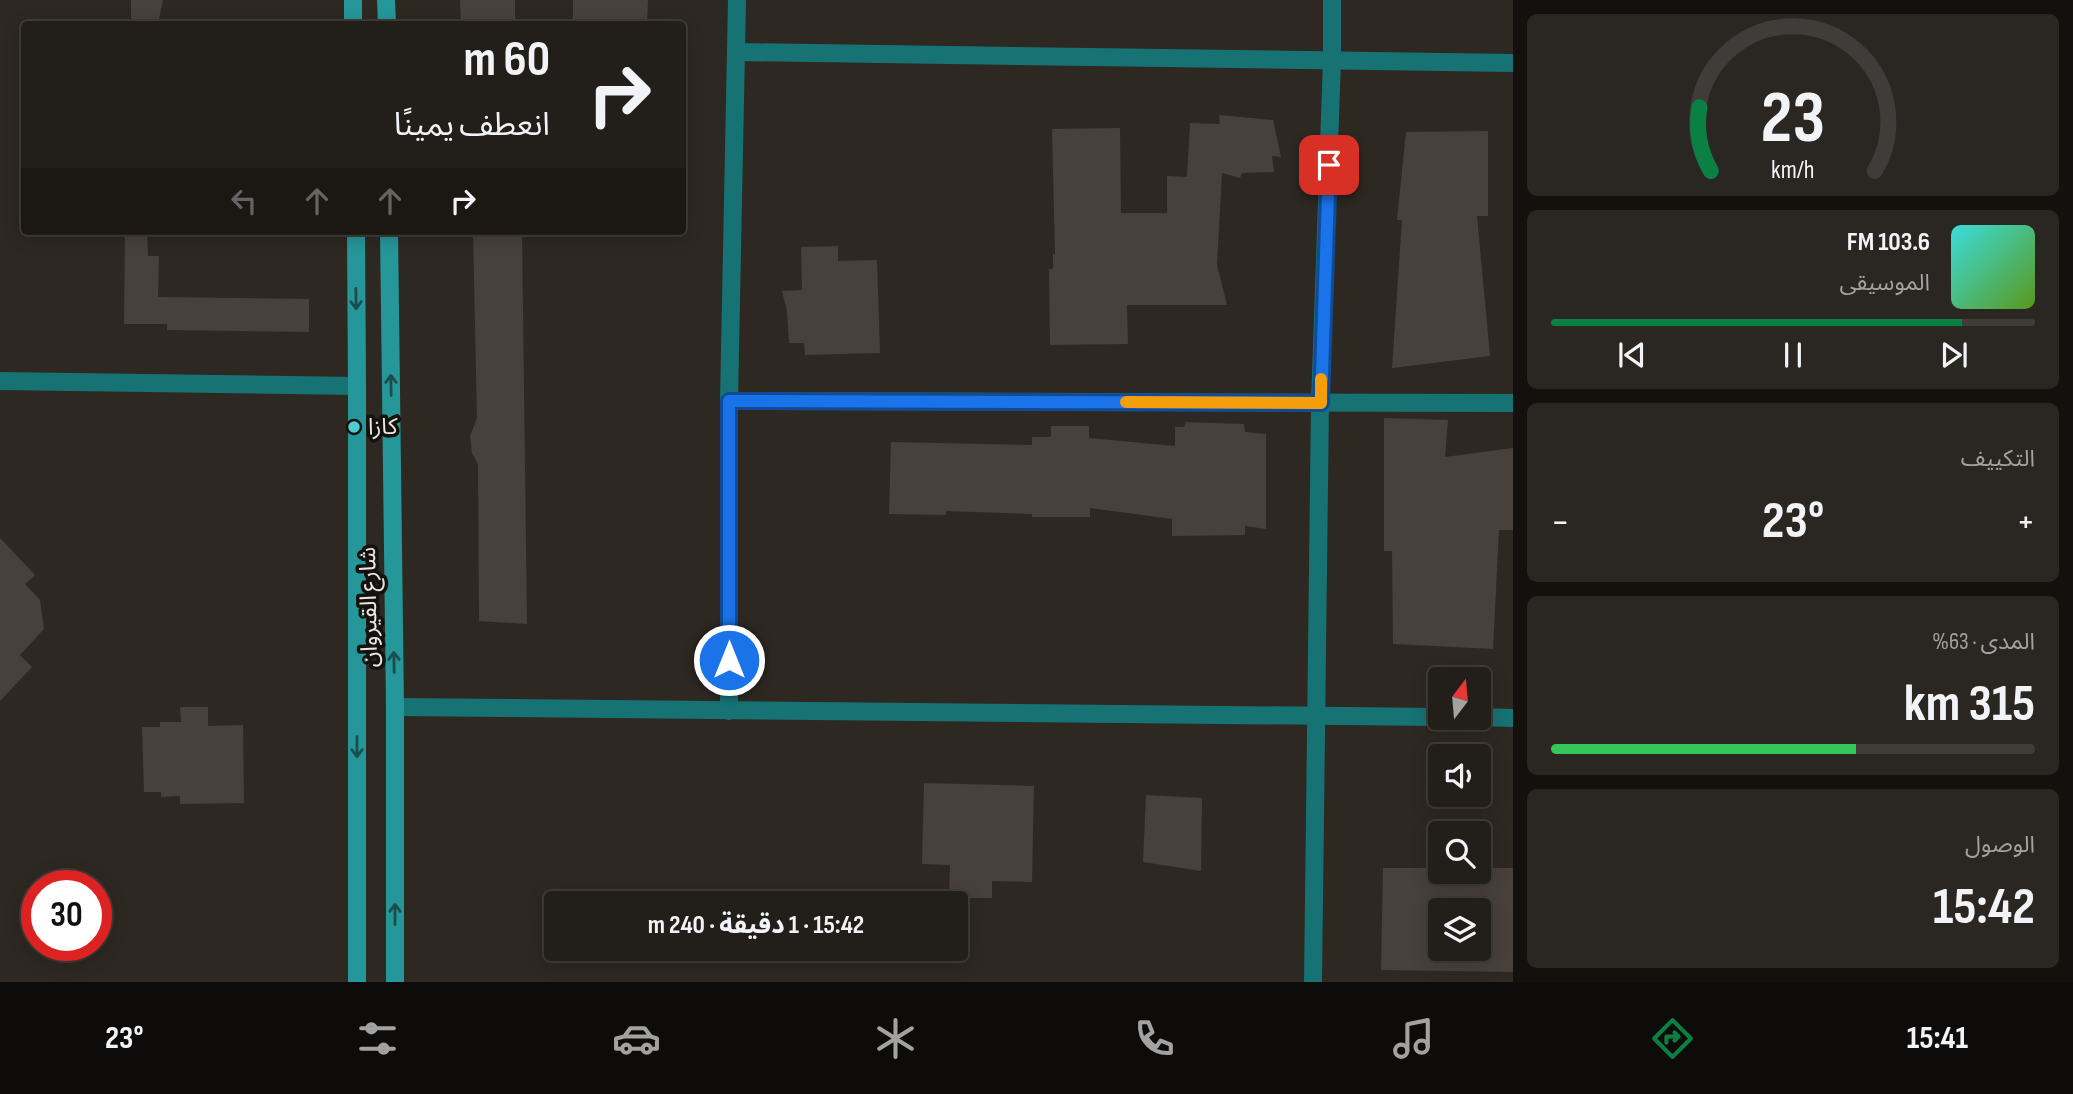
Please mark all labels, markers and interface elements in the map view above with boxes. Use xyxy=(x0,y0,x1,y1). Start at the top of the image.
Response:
text: 60 m xyxy=(463,31,550,90)
icon: right xyxy=(574,49,665,140)
text: 23 xyxy=(1761,75,1825,163)
text: انعطف يمينًا xyxy=(394,106,550,145)
pin xyxy=(1299,135,1359,195)
icon: arrive xyxy=(1310,146,1348,184)
text: km/h xyxy=(1771,155,1815,186)
icon: left xyxy=(225,182,263,220)
icon: ahead xyxy=(298,182,336,220)
icon: ahead xyxy=(371,182,409,220)
icon: right xyxy=(444,182,482,220)
text: 103.6 FM xyxy=(1847,227,1930,258)
text: الموسيقى xyxy=(1839,269,1930,297)
one-way arrow xyxy=(349,287,363,310)
icon: previous xyxy=(1613,336,1651,374)
icon: pause xyxy=(1774,336,1812,374)
icon: next xyxy=(1935,336,1973,374)
one-way arrow xyxy=(384,374,398,397)
place label: كازا xyxy=(368,413,398,441)
marker: كازا xyxy=(346,419,362,435)
text: التكييف xyxy=(1961,445,2035,473)
text: 23° xyxy=(1762,490,1824,553)
text: − xyxy=(1551,500,1570,545)
text: + xyxy=(2016,500,2035,545)
street label: شارع القيروان xyxy=(354,546,386,668)
position arrow xyxy=(692,623,766,697)
text: المدى · 63% xyxy=(1932,628,2035,656)
one-way arrow xyxy=(387,651,401,674)
north arrow xyxy=(1428,667,1491,730)
map controls xyxy=(1428,667,1491,961)
text: 315 km xyxy=(1904,673,2035,736)
one-way arrow xyxy=(350,735,364,758)
button: sound xyxy=(1428,744,1491,807)
button: search xyxy=(1428,821,1491,884)
text: الوصول xyxy=(1965,831,2035,859)
speed limit sign: 30 xyxy=(21,870,112,961)
text: 15:42 xyxy=(1933,876,2035,939)
button: layers xyxy=(1428,898,1491,961)
one-way arrow xyxy=(388,903,402,926)
text: 15:42 · 1 دقيقة · 240 m xyxy=(648,910,864,941)
icon: filters xyxy=(353,1014,402,1063)
icon: car xyxy=(612,1014,661,1063)
icon: climate xyxy=(871,1014,920,1063)
icon: phone xyxy=(1130,1014,1179,1063)
icon: music xyxy=(1389,1014,1438,1063)
icon: directions xyxy=(1648,1014,1697,1063)
text: 23° xyxy=(105,1019,143,1058)
text: 15:41 xyxy=(1907,1019,1968,1058)

